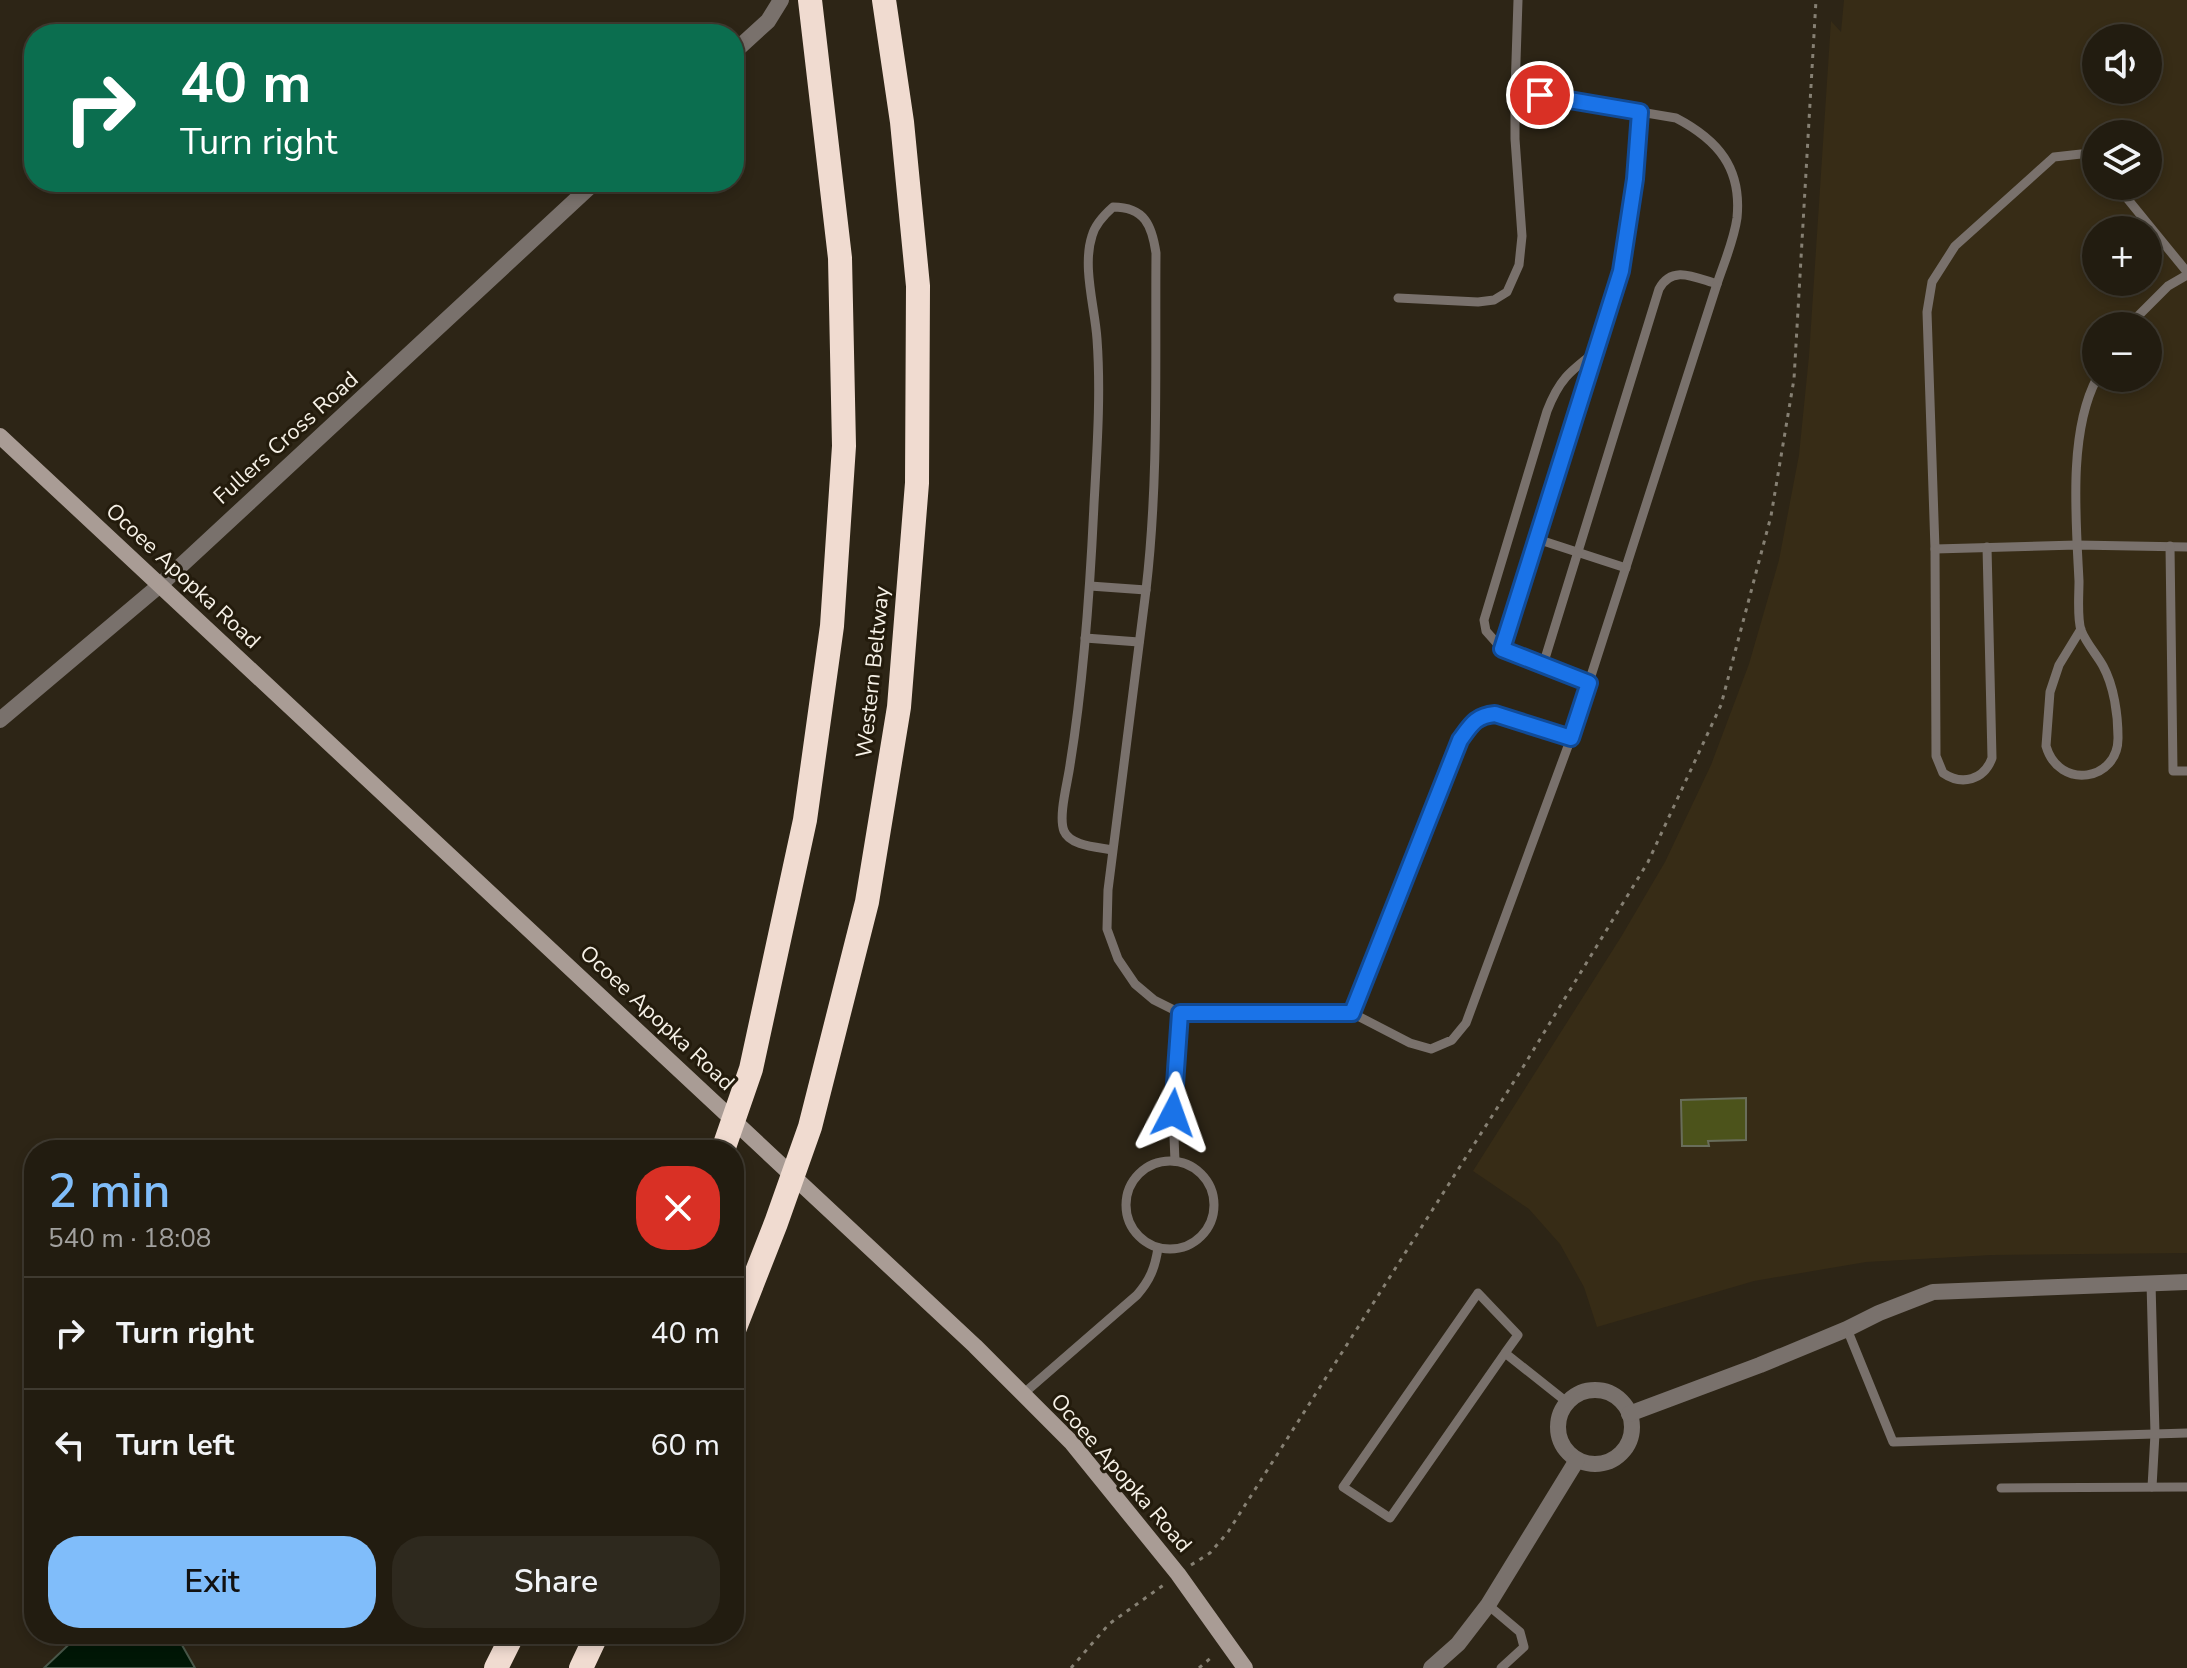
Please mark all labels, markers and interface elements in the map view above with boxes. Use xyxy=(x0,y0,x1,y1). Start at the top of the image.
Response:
map controls xyxy=(2082,24,2162,392)
button: sound xyxy=(2082,24,2162,104)
text: 40 m xyxy=(180,45,311,122)
icon: right xyxy=(48,56,152,160)
pin xyxy=(1506,61,1574,129)
icon: arrive xyxy=(1518,73,1562,117)
text: Turn right xyxy=(180,118,337,167)
button: layers xyxy=(2082,120,2162,200)
button: + xyxy=(2082,216,2162,296)
button: − xyxy=(2082,312,2162,392)
street label: Fullers Cross Road xyxy=(207,365,365,511)
street label: Ocoee Apopka Road xyxy=(99,496,267,656)
street label: Western Beltway xyxy=(849,584,897,759)
street label: Ocoee Apopka Road xyxy=(573,938,741,1098)
position arrow xyxy=(1131,1071,1215,1155)
text: 2 min xyxy=(48,1158,170,1224)
button: close xyxy=(636,1166,720,1250)
text: 540 m · 18:08 xyxy=(48,1221,211,1256)
icon: right xyxy=(48,1311,92,1355)
text: Turn right xyxy=(116,1313,254,1354)
text: 40 m xyxy=(651,1313,720,1354)
street label: Ocoee Apopka Road xyxy=(1044,1387,1198,1559)
icon: left xyxy=(48,1423,92,1467)
text: Turn left xyxy=(116,1425,234,1466)
text: 60 m xyxy=(651,1425,720,1466)
button: Exit xyxy=(48,1536,376,1628)
button: Share xyxy=(392,1536,720,1628)

